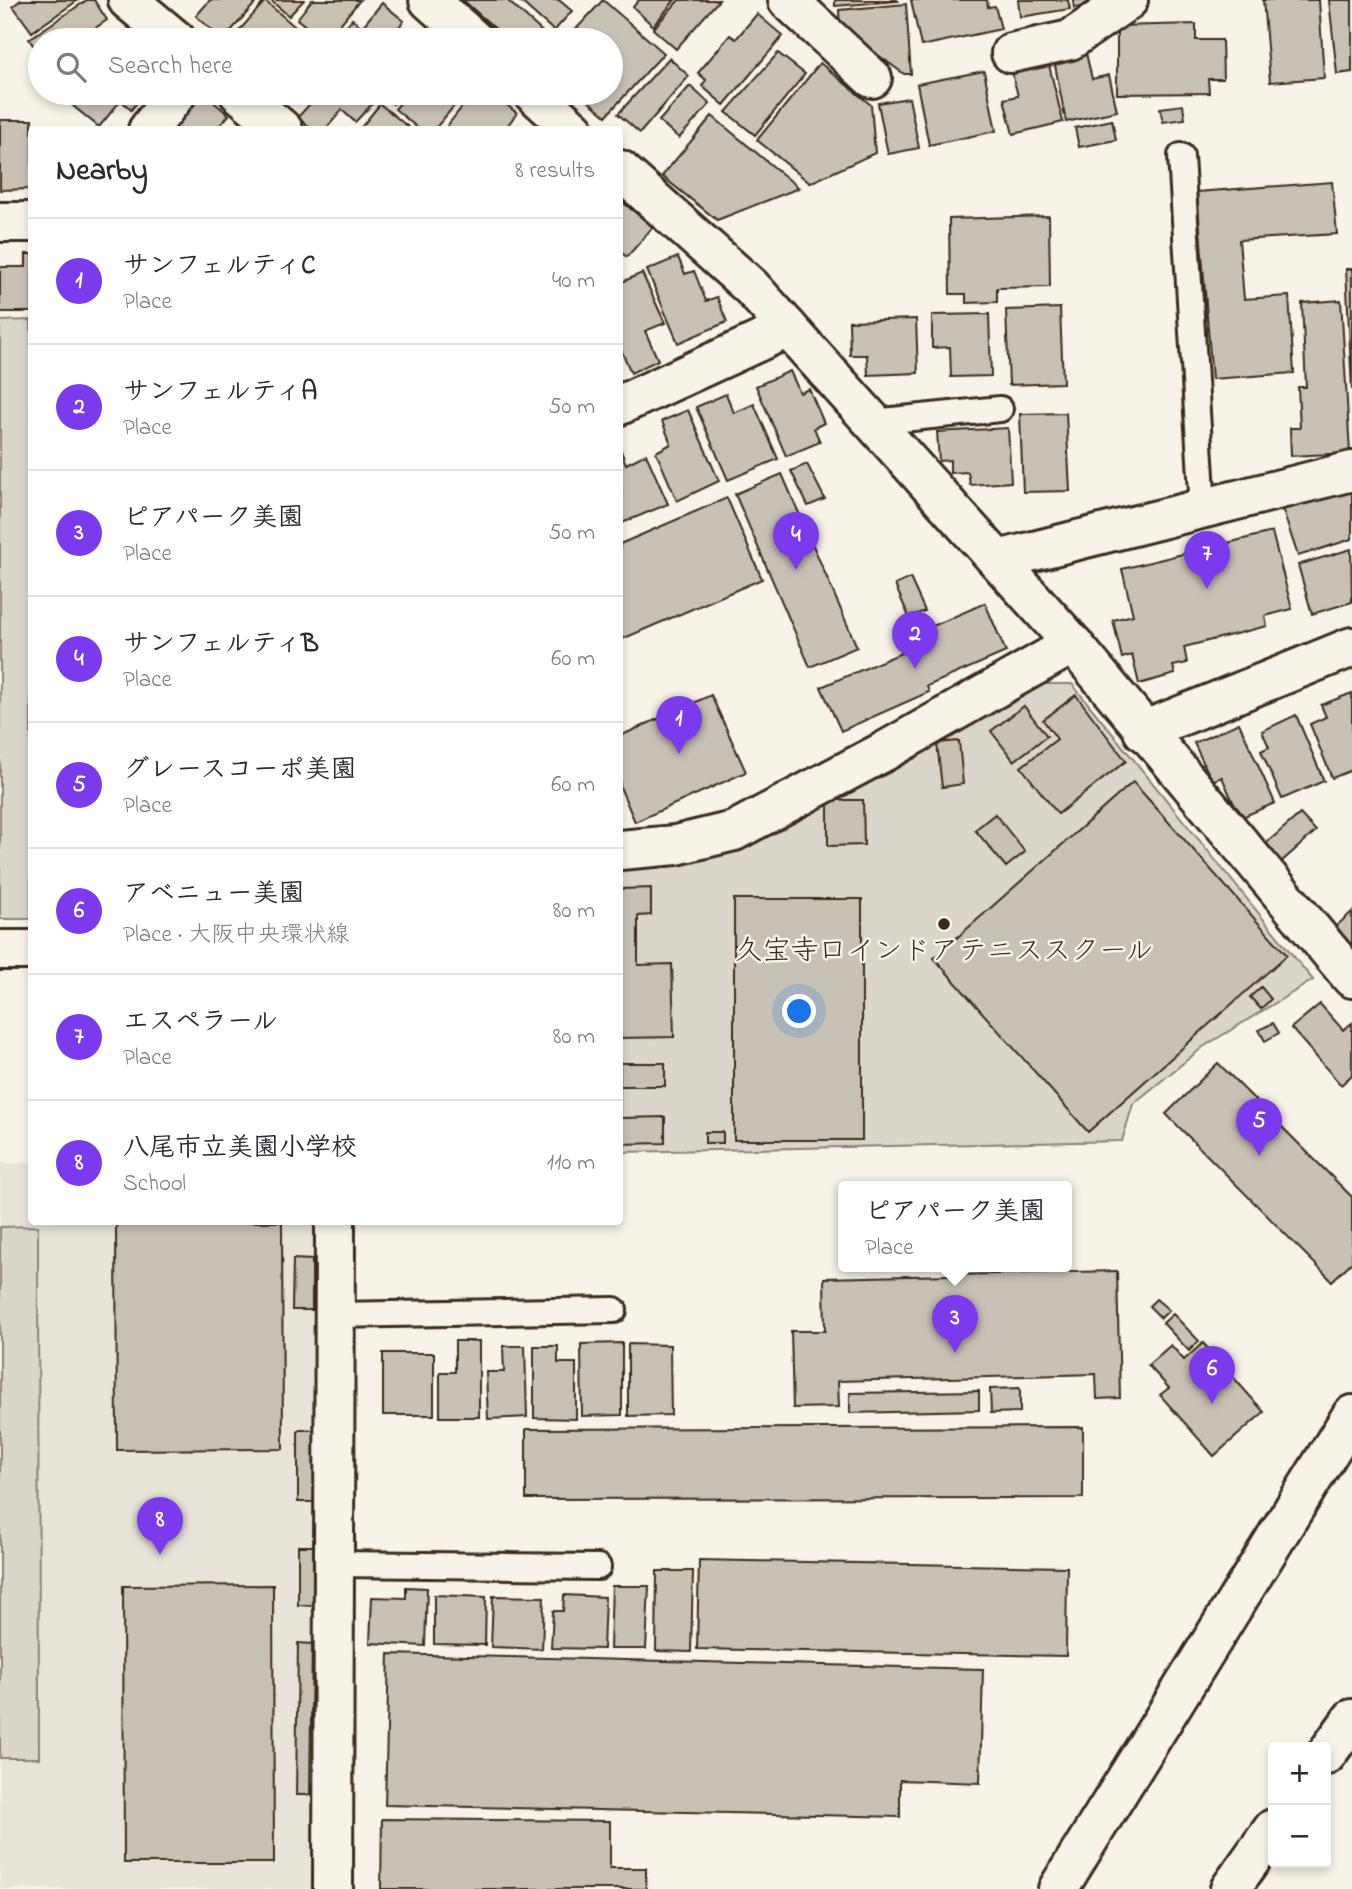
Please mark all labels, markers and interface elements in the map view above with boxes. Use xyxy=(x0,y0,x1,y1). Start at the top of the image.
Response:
search box xyxy=(28,28,623,105)
icon: search xyxy=(52,48,90,86)
text: Search here xyxy=(108,48,233,86)
text: Nearby xyxy=(56,150,148,194)
text: 8 results xyxy=(515,155,595,188)
text: サンフェルティC xyxy=(123,248,316,286)
text: 1 xyxy=(75,265,83,298)
text: 40 m xyxy=(552,265,595,298)
text: Place xyxy=(123,286,172,319)
text: サンフェルティA xyxy=(123,374,317,412)
text: 2 xyxy=(73,391,85,424)
text: 50 m xyxy=(548,391,595,424)
text: Place xyxy=(123,412,172,445)
text: ピアパーク美園 xyxy=(123,500,303,538)
pin: 4 xyxy=(773,512,819,570)
text: 3 xyxy=(74,517,84,550)
text: 50 m xyxy=(548,517,595,550)
pin: 7 xyxy=(1184,531,1230,589)
text: Place xyxy=(123,538,172,571)
pin: 2 xyxy=(892,611,938,669)
text: サンフェルティB xyxy=(123,626,319,664)
text: 4 xyxy=(74,643,84,676)
text: 60 m xyxy=(551,643,595,676)
text: Place xyxy=(123,664,172,697)
pin: 1 xyxy=(656,696,702,754)
text: グレースコーポ美園 xyxy=(123,752,356,790)
text: 5 xyxy=(72,769,86,802)
text: 60 m xyxy=(551,769,595,802)
text: Place xyxy=(123,790,172,823)
text: アベニュー美園 xyxy=(123,876,304,914)
text: 6 xyxy=(74,895,84,928)
text: 80 m xyxy=(553,895,595,928)
marker: 久宝寺口インドアテニススクール xyxy=(936,916,952,932)
text: Place · 大阪中央環状線 xyxy=(123,919,349,952)
place label: 久宝寺口インドアテニススクール xyxy=(735,932,1153,973)
your location xyxy=(782,994,816,1028)
text: エスペラール xyxy=(123,1004,278,1042)
text: 7 xyxy=(74,1021,84,1054)
text: 80 m xyxy=(553,1021,595,1054)
text: Place xyxy=(123,1042,172,1075)
pin: 5 xyxy=(1236,1098,1282,1156)
text: 八尾市立美園小学校 xyxy=(123,1130,357,1168)
text: 8 xyxy=(75,1147,83,1180)
text: 110 m xyxy=(547,1147,595,1180)
text: School xyxy=(123,1168,186,1201)
popup xyxy=(838,1181,1072,1272)
text: ピアパーク美園 xyxy=(865,1194,1045,1232)
text: Place xyxy=(865,1232,914,1265)
pin: 3 xyxy=(932,1295,978,1353)
pin: 6 xyxy=(1189,1346,1235,1404)
pin: 8 xyxy=(137,1497,183,1555)
map controls xyxy=(1268,1742,1331,1868)
button: + xyxy=(1268,1742,1331,1805)
button: − xyxy=(1268,1805,1331,1868)

